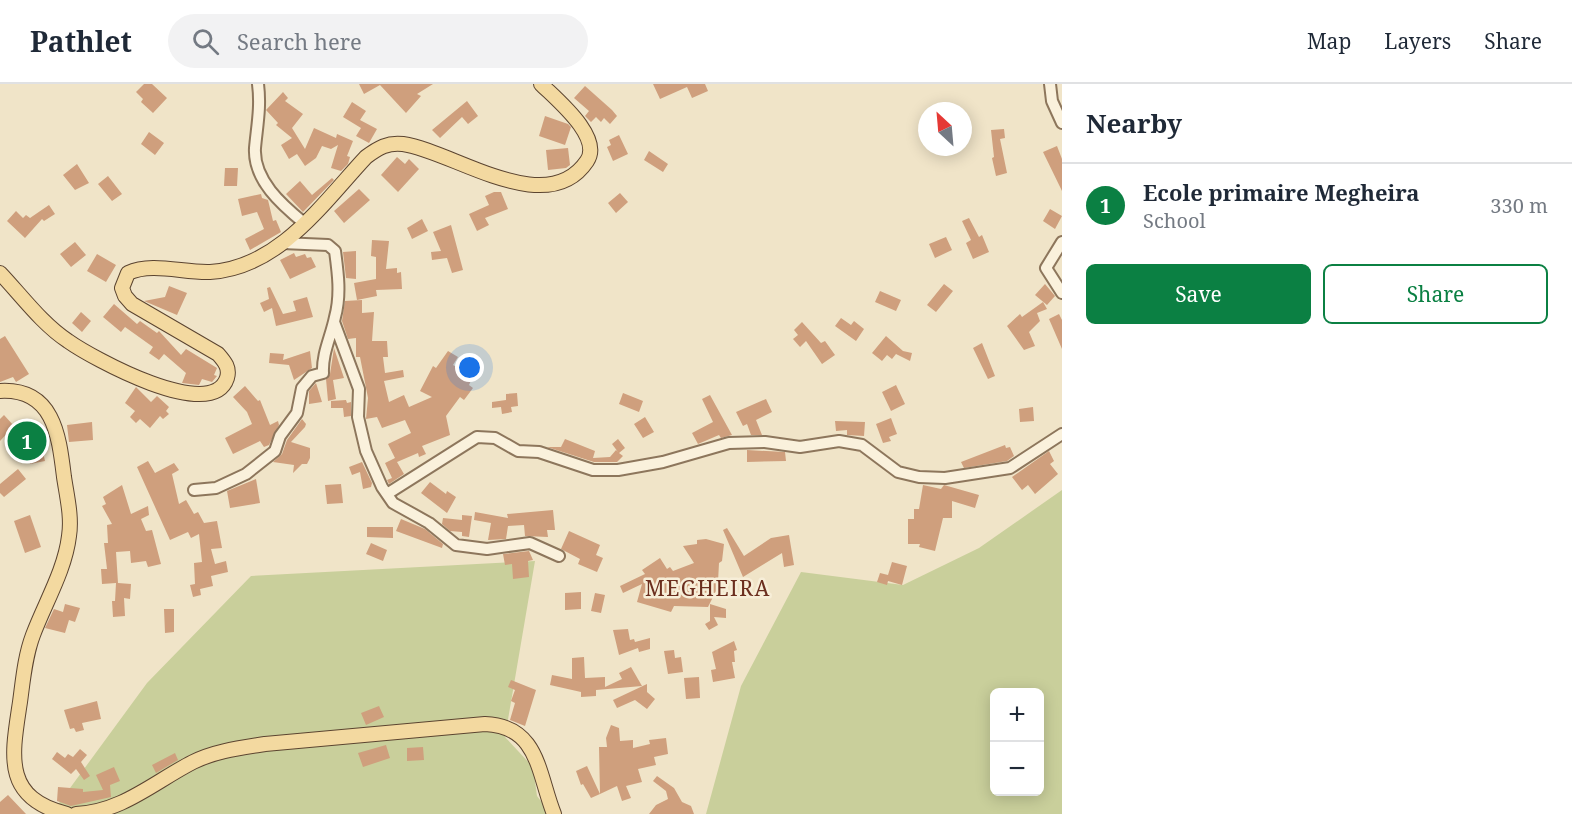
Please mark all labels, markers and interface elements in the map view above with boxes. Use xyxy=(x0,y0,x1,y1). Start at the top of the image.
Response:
search box xyxy=(168,14,588,68)
text: Pathlet xyxy=(30,22,132,60)
icon: search xyxy=(189,25,222,58)
text: Search here xyxy=(237,26,362,56)
text: Map xyxy=(1307,27,1351,55)
text: Layers xyxy=(1384,27,1451,55)
text: Share xyxy=(1484,27,1542,55)
north arrow xyxy=(918,102,972,156)
text: Nearby xyxy=(1086,105,1182,141)
text: Ecole primaire Megheira xyxy=(1143,177,1420,207)
text: 1 xyxy=(1100,192,1111,219)
text: 330 m xyxy=(1490,192,1548,219)
text: School xyxy=(1143,207,1206,234)
button: Save xyxy=(1086,264,1311,324)
button: Share xyxy=(1323,264,1548,324)
your location xyxy=(455,353,484,382)
pin: 1 xyxy=(8,418,46,464)
district label: MEGHEIRA xyxy=(645,574,771,602)
map controls xyxy=(990,688,1044,796)
button: + xyxy=(990,688,1044,742)
button: − xyxy=(990,742,1044,796)

